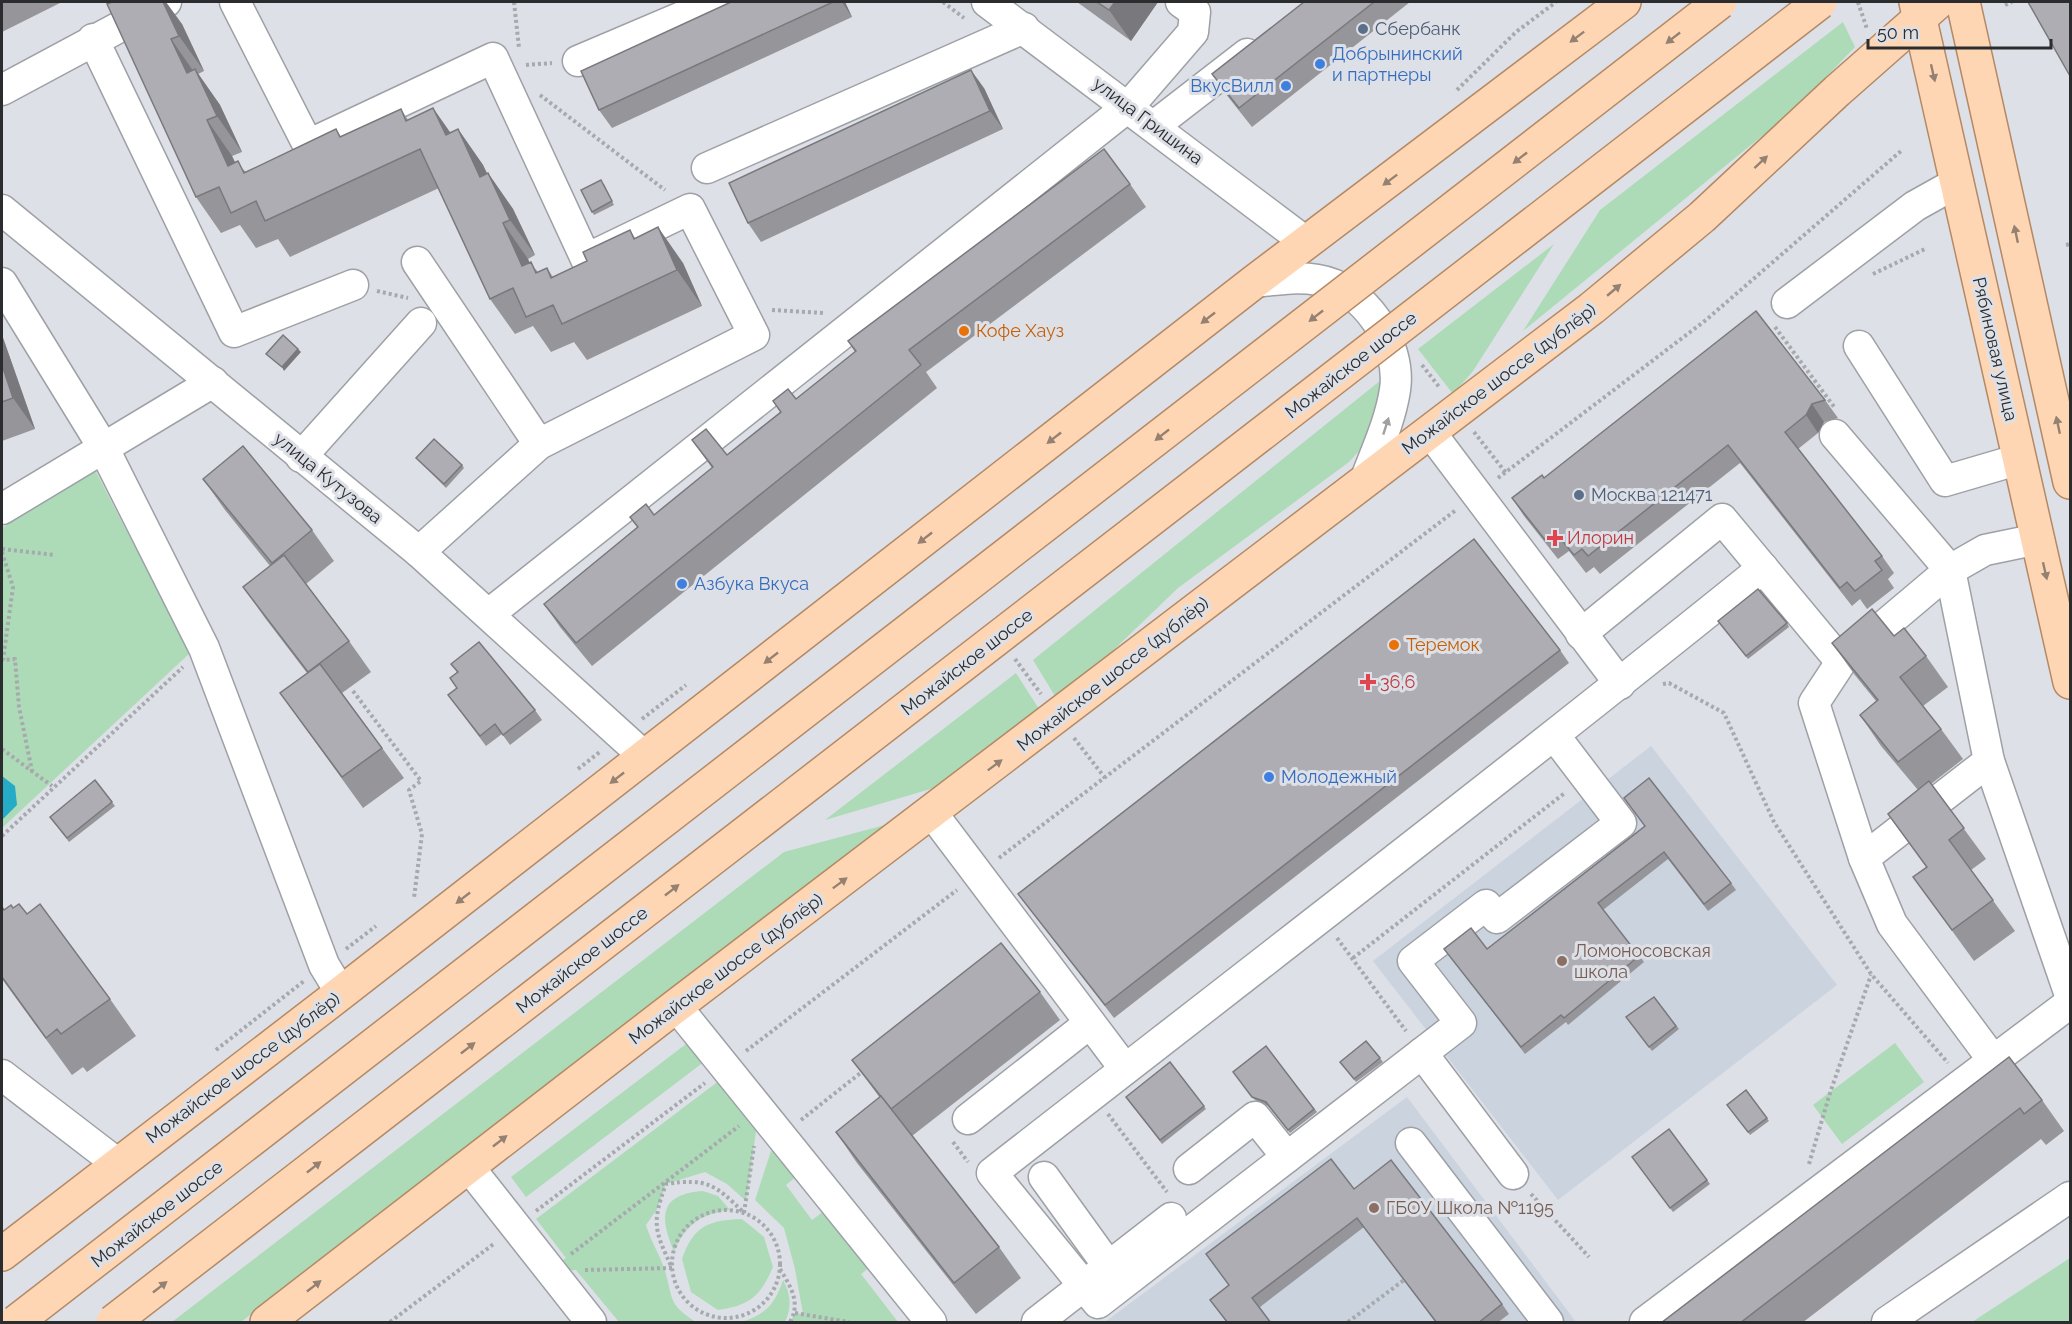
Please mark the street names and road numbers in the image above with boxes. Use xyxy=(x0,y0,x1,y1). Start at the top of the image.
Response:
street label: улица Гришина xyxy=(1089,73,1207,169)
street label: Рябиновая улица xyxy=(1969,275,2022,423)
street label: Можайское шоссе (дублёр) xyxy=(1397,299,1600,459)
street label: Можайское шоссе xyxy=(1281,307,1421,422)
street label: улица Кутузова xyxy=(270,428,387,528)
street label: Можайское шоссе (дублёр) xyxy=(1013,592,1213,755)
street label: Можайское шоссе xyxy=(897,604,1037,719)
street label: Можайское шоссе (дублёр) xyxy=(624,889,827,1049)
street label: Можайское шоссе xyxy=(512,902,652,1017)
street label: Можайское шоссе (дублёр) xyxy=(141,988,344,1148)
street label: Можайское шоссе xyxy=(87,1156,227,1271)

